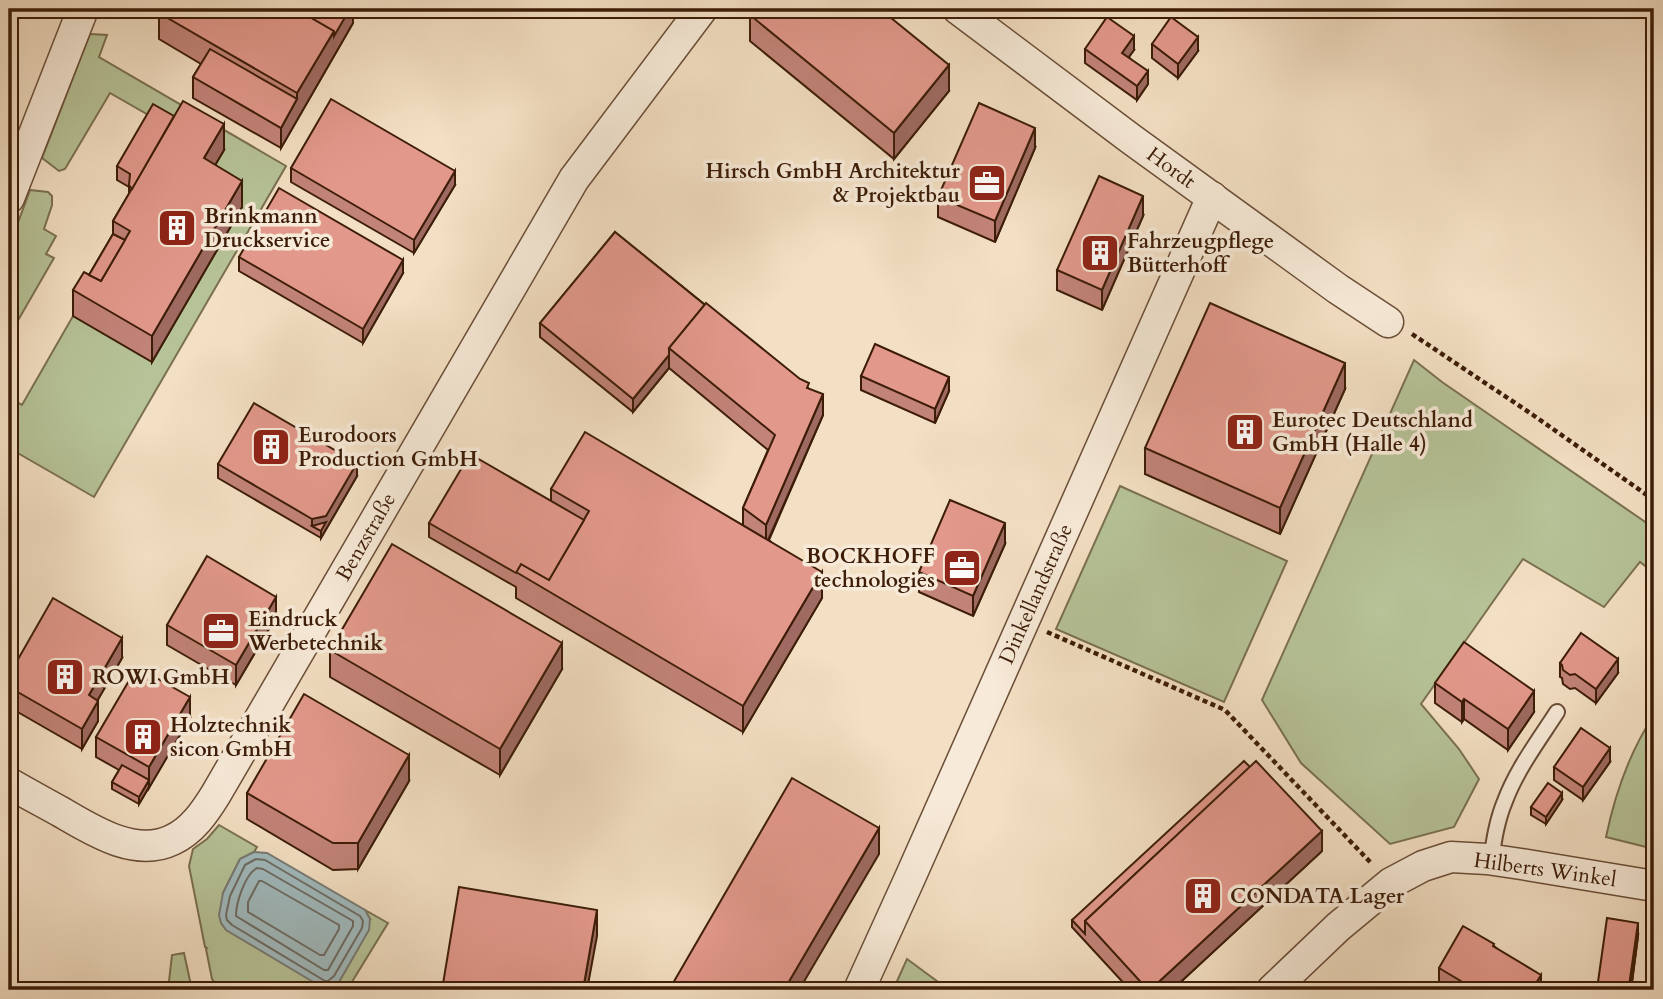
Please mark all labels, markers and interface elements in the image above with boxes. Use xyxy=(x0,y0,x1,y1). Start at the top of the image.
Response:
street label: Hordt xyxy=(1140,140,1202,196)
place label: Hirsch GmbH Architektur & Projektbau xyxy=(706,157,961,210)
office icon: Hirsch GmbH Architektur & Projektbau xyxy=(966,162,1008,204)
place label: Brinkmann Druckservice xyxy=(204,202,331,255)
building icon: Brinkmann Druckservice xyxy=(156,207,198,249)
place label: Fahrzeugpflege Bütterhoff xyxy=(1127,227,1274,280)
building icon: Fahrzeugpflege Bütterhoff xyxy=(1079,232,1121,274)
place label: Eurotec Deutschland GmbH (Halle 4) xyxy=(1272,406,1473,459)
building icon: Eurotec Deutschland GmbH (Halle 4) xyxy=(1224,411,1266,453)
place label: Eurodoors Production GmbH xyxy=(298,421,478,474)
building icon: Eurodoors Production GmbH xyxy=(250,426,292,468)
street label: Benzstraße xyxy=(329,487,403,587)
street label: Dinkellandstraße xyxy=(992,519,1080,669)
place label: BOCKHOFF technologies xyxy=(806,542,935,595)
office icon: BOCKHOFF technologies xyxy=(941,547,983,589)
place label: Eindruck Werbetechnik xyxy=(247,605,383,658)
office icon: Eindruck Werbetechnik xyxy=(200,610,242,652)
building icon: ROWI GmbH xyxy=(44,656,86,698)
place label: ROWI GmbH xyxy=(92,663,230,692)
place label: Holztechnik sicon GmbH xyxy=(170,711,292,764)
building icon: Holztechnik sicon GmbH xyxy=(122,716,164,758)
street label: Hilberts Winkel xyxy=(1472,846,1618,894)
building icon: CONDATA Lager xyxy=(1182,875,1224,917)
place label: CONDATA Lager xyxy=(1230,882,1405,911)

